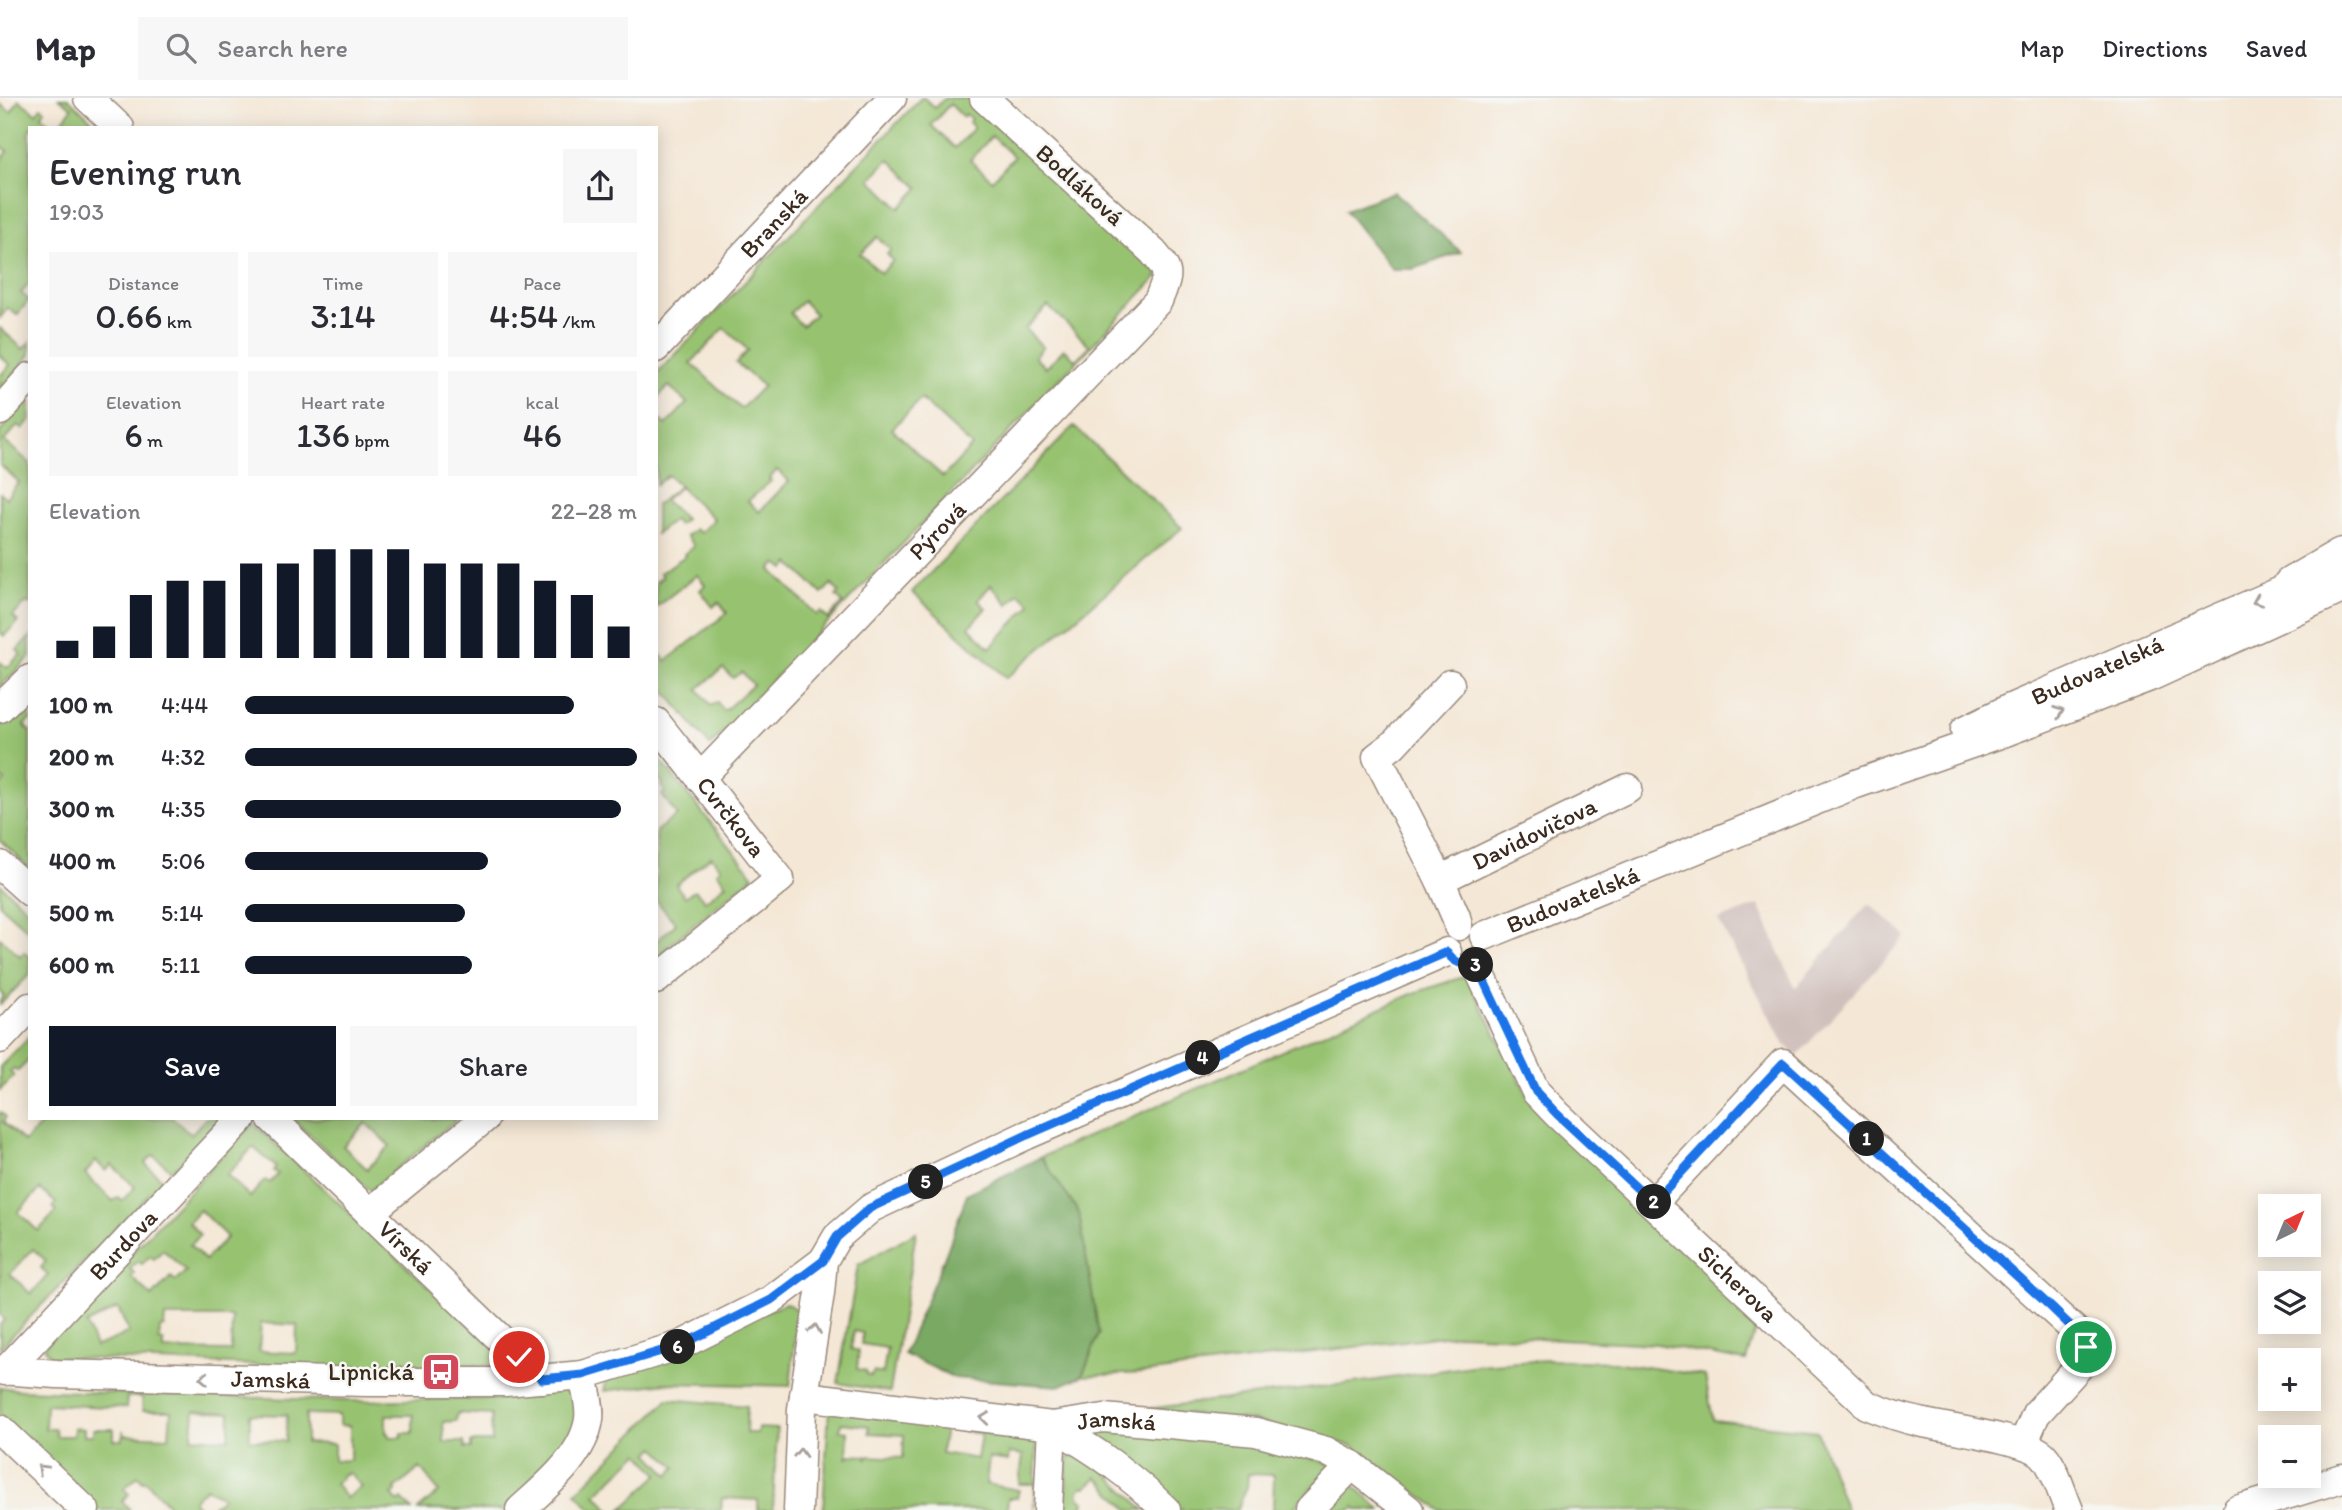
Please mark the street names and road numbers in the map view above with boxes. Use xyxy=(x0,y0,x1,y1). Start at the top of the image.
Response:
street label: Bodláková xyxy=(1030,138,1131,232)
street label: Branská xyxy=(734,181,814,264)
street label: Pýrová xyxy=(902,494,972,566)
street label: Budovatelská xyxy=(2027,629,2168,711)
street label: Cvrčkova xyxy=(691,771,772,863)
street label: Davidovičova xyxy=(1467,790,1602,876)
street label: Budovatelská xyxy=(1502,859,1644,939)
street label: Burdova xyxy=(83,1202,164,1286)
street label: Vírská xyxy=(372,1214,440,1281)
street label: Sicherova xyxy=(1692,1239,1785,1328)
street label: Jamská xyxy=(231,1363,311,1395)
street label: Jamská xyxy=(1075,1403,1158,1437)

